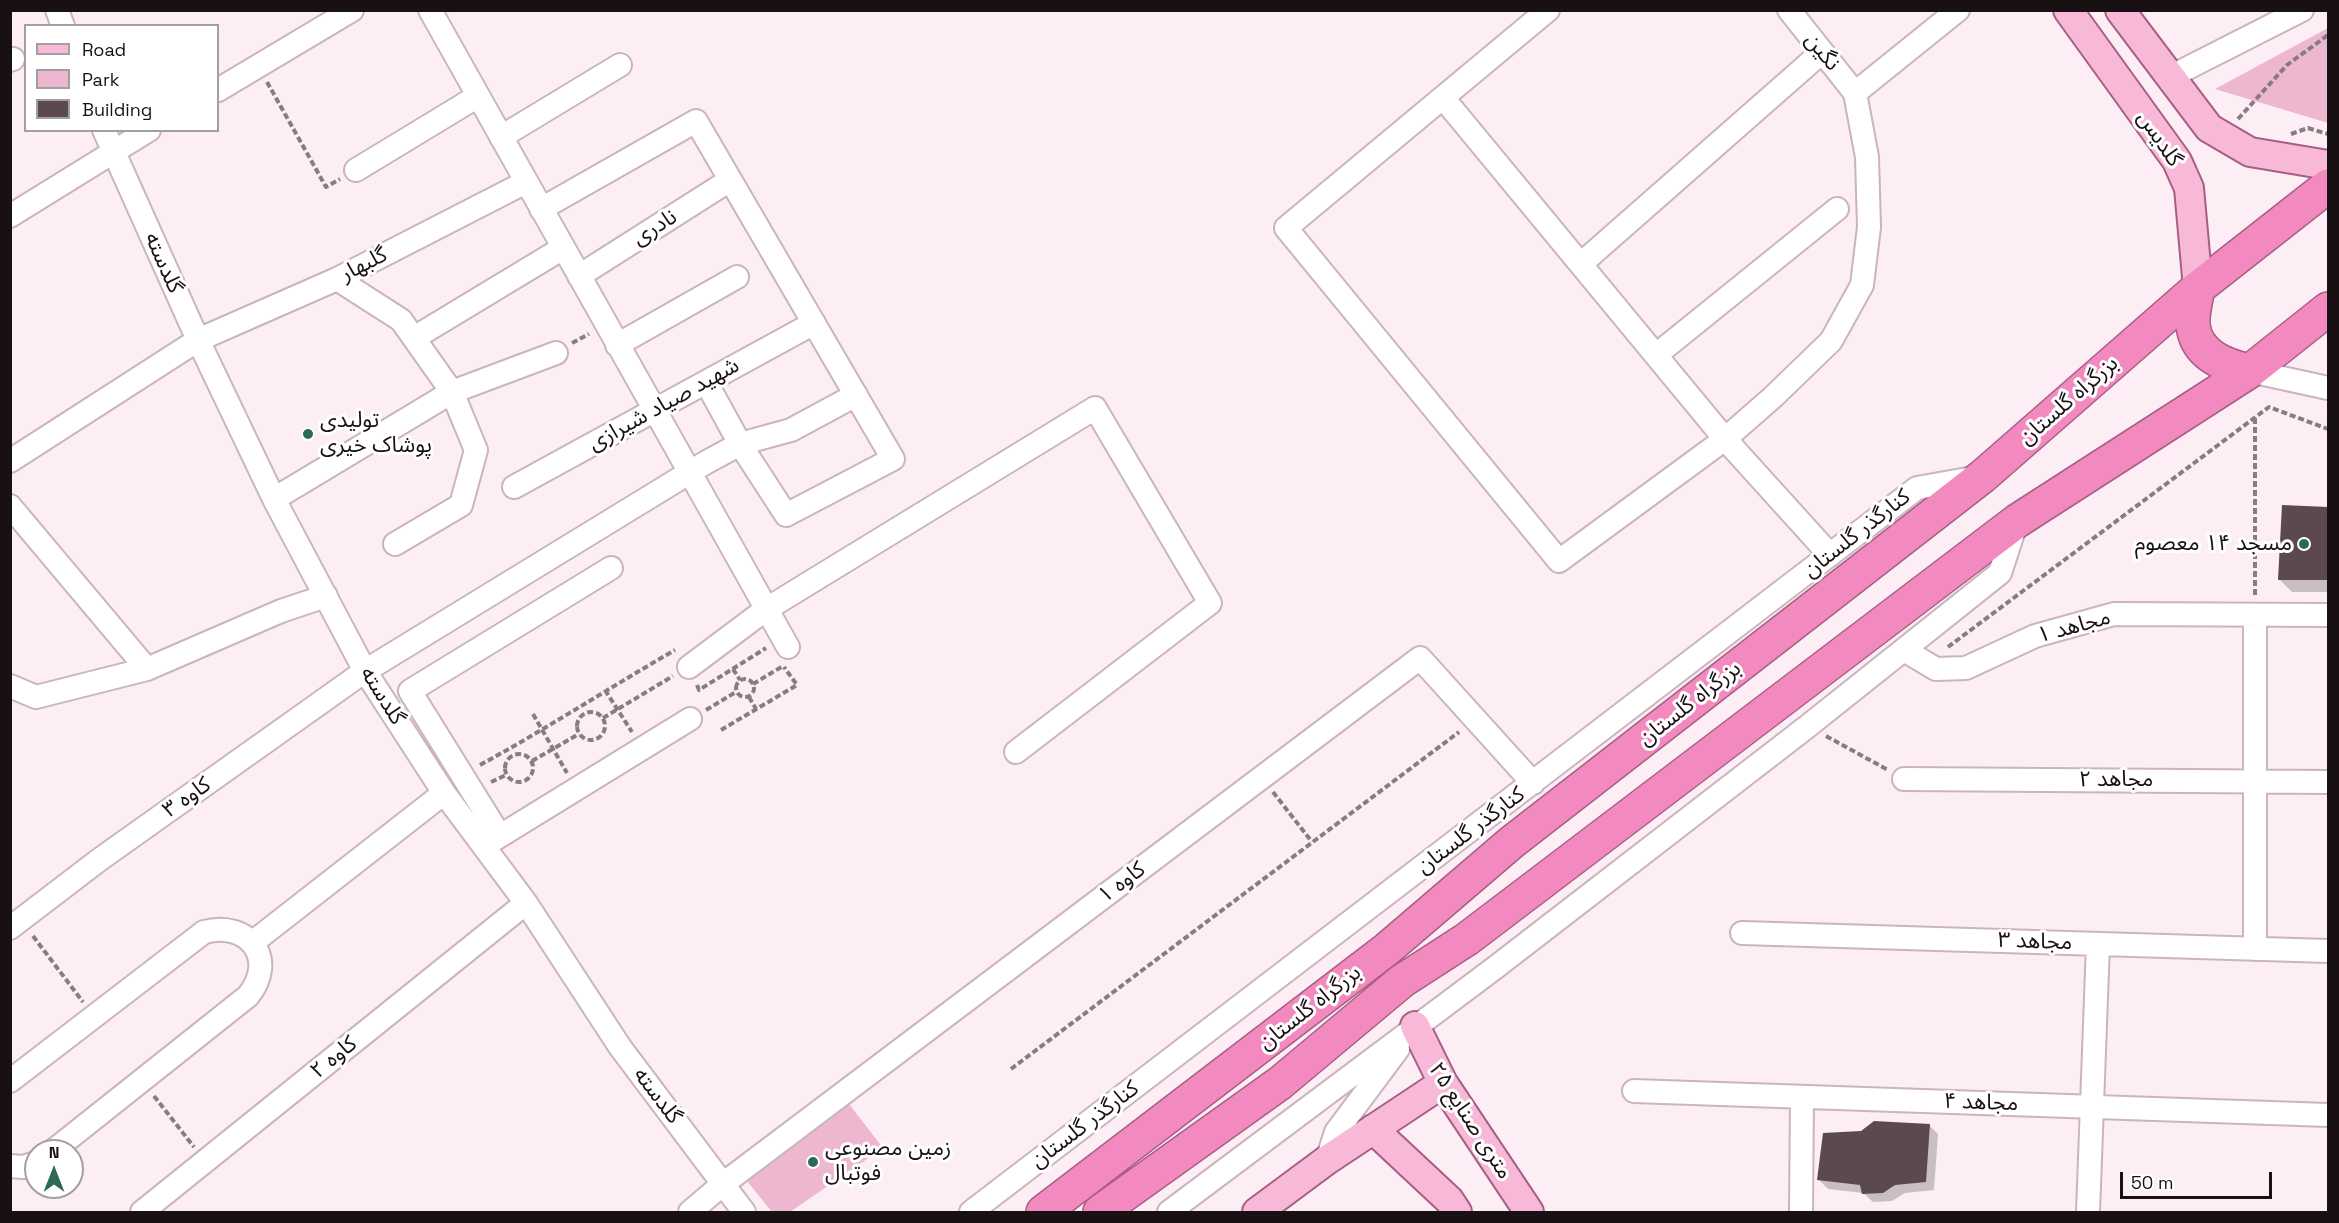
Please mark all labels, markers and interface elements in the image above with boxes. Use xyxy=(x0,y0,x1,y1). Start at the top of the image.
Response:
legend xyxy=(24,24,219,132)
street label: نگین xyxy=(1799,28,1845,76)
text: Road xyxy=(82,38,126,61)
text: Park xyxy=(82,68,119,91)
text: Building xyxy=(82,98,152,121)
street label: گلدیس xyxy=(2131,106,2187,172)
street label: نادری xyxy=(628,204,682,252)
street label: گلدسته xyxy=(138,229,188,297)
street label: گلبهار xyxy=(336,242,392,288)
street label: بزرگراه گلستان xyxy=(2014,351,2124,451)
street label: شهید صیاد شیرازی xyxy=(584,353,744,457)
place label: تولیدی پوشاک خیری xyxy=(320,408,432,460)
marker: تولیدی پوشاک خیری xyxy=(301,427,315,441)
street label: کنارگذر گلستان xyxy=(1798,484,1916,584)
place label: مسجد ۱۴ معصوم xyxy=(2135,531,2292,557)
marker: مسجد ۱۴ معصوم xyxy=(2297,537,2311,551)
street label: ۱ مجاهد xyxy=(2035,605,2113,649)
street label: بزرگراه گلستان xyxy=(1633,656,1747,752)
street label: گلدسته xyxy=(354,662,410,730)
street label: مجاهد ۲ xyxy=(2079,767,2153,793)
street label: کاوه ۳ xyxy=(158,772,216,824)
street label: کنارگذر گلستان xyxy=(1412,782,1530,880)
street label: کاوه ۱ xyxy=(1093,857,1151,909)
street label: مجاهد ۳ xyxy=(1997,928,2073,956)
street label: بزرگراه گلستان xyxy=(1253,960,1367,1056)
street label: کاوه ۲ xyxy=(305,1031,363,1085)
street label: ۲۵ متری صنایع xyxy=(1423,1058,1517,1184)
street label: گلدسته xyxy=(627,1063,687,1129)
street label: کنارگذر گلستان xyxy=(1026,1076,1144,1174)
street label: مجاهد ۴ xyxy=(1943,1089,2019,1117)
place label: زمین مصنوعی فوتبال xyxy=(825,1136,951,1188)
north arrow xyxy=(24,1139,84,1199)
text: N xyxy=(49,1142,59,1163)
marker: زمین مصنوعی فوتبال xyxy=(806,1155,820,1169)
scale bar xyxy=(2123,1160,2274,1198)
text: 50 m xyxy=(2131,1171,2173,1194)

